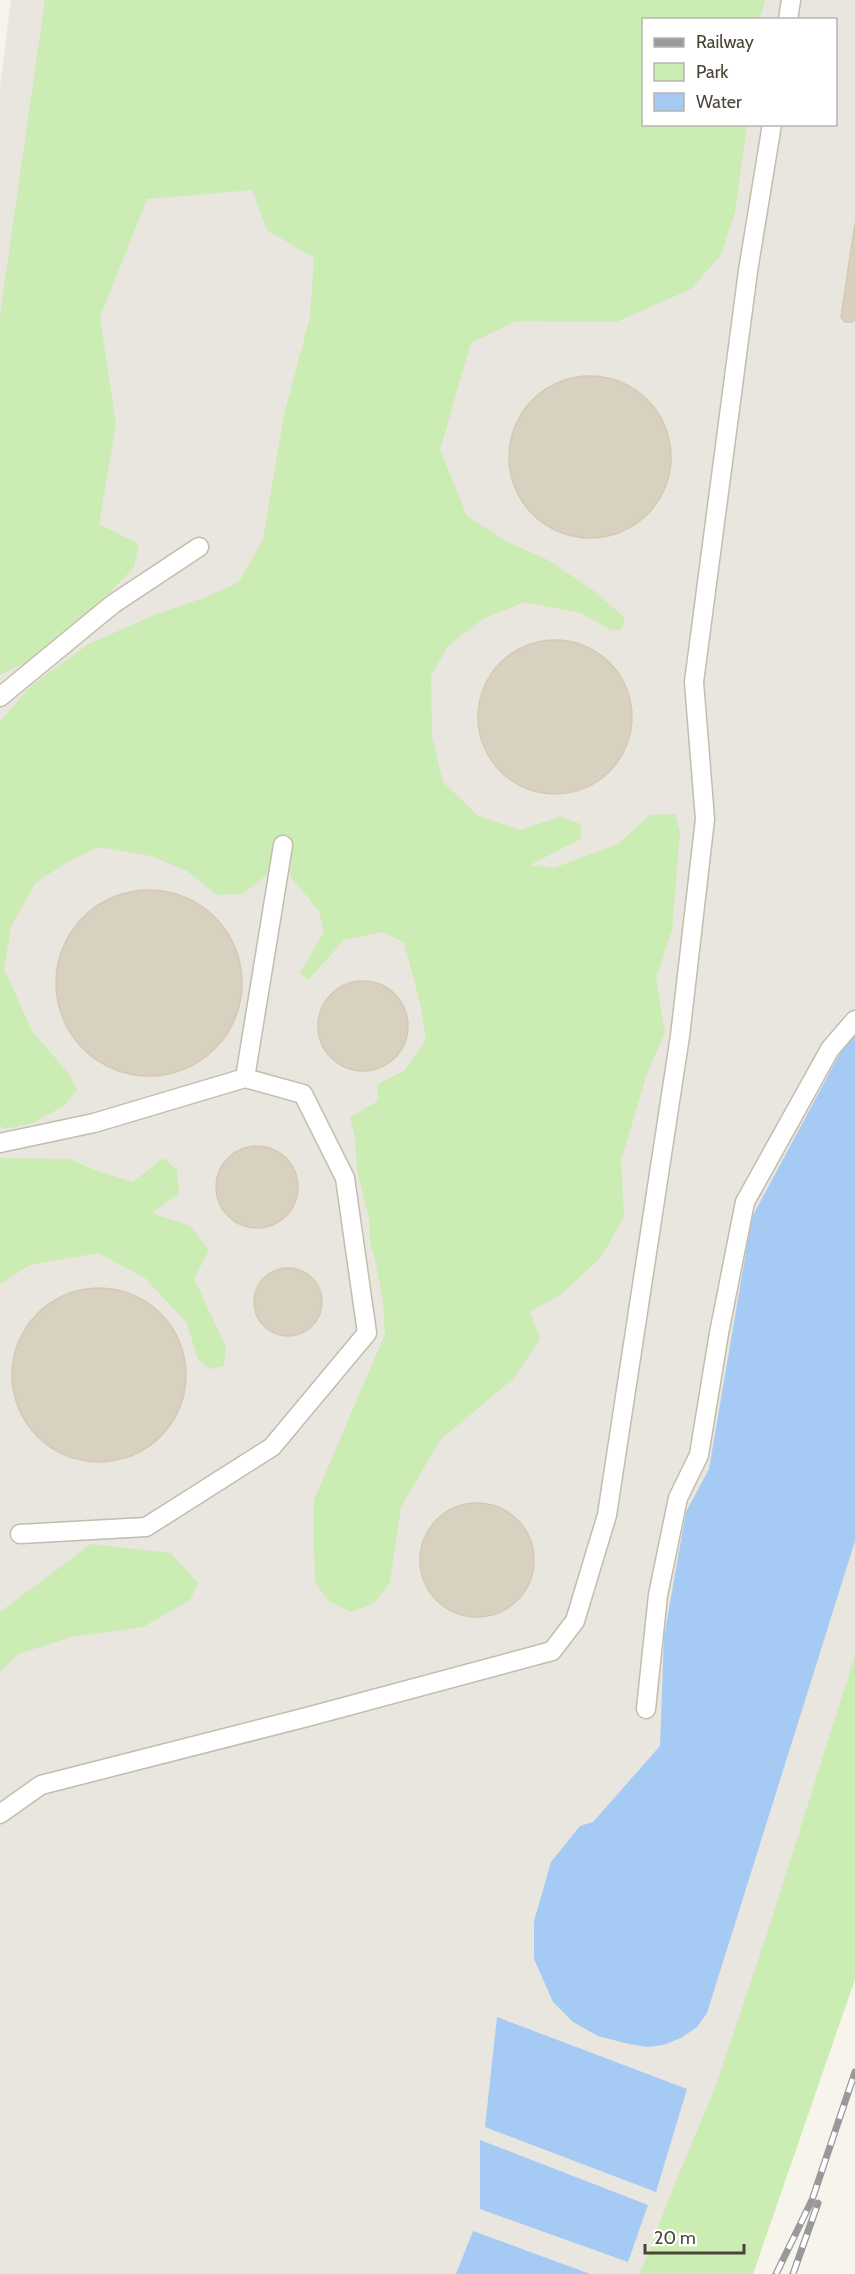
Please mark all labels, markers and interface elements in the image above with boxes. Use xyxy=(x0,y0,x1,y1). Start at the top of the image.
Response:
legend xyxy=(642,18,837,126)
text: Railway xyxy=(696,31,754,53)
text: Park xyxy=(696,61,729,83)
text: Water xyxy=(696,91,742,113)
scale bar xyxy=(645,2217,744,2255)
text: 20 m xyxy=(654,2227,696,2249)

